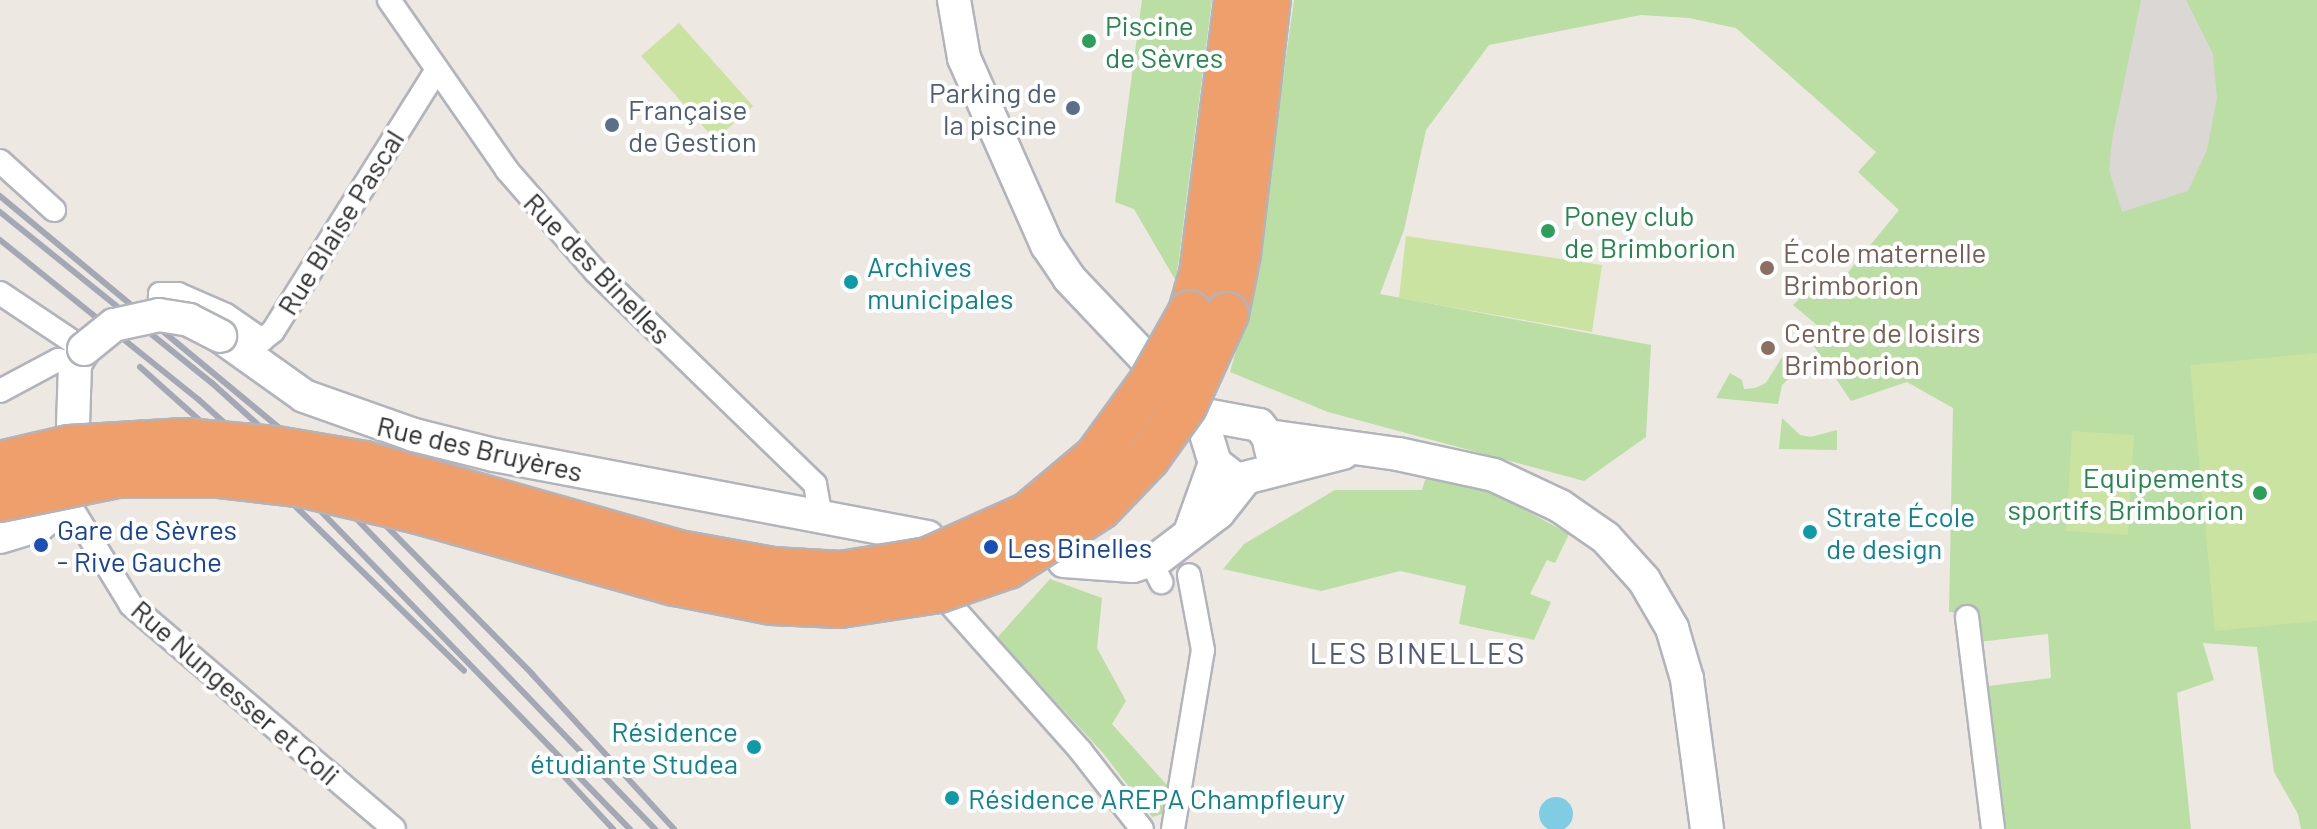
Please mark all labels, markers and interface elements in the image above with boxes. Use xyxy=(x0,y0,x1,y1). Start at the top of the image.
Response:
place label: Piscine de Sèvres xyxy=(1105,8,1223,74)
marker: Piscine de Sèvres xyxy=(1080,32,1098,50)
place label: Parking de la piscine xyxy=(929,75,1057,141)
place label: Française de Gestion xyxy=(628,92,757,158)
marker: Parking de la piscine xyxy=(1064,99,1082,117)
marker: Française de Gestion xyxy=(603,116,621,134)
street label: Rue Blaise Pascal xyxy=(270,123,410,321)
street label: Rue des Binelles xyxy=(517,185,679,351)
place label: Poney club de Brimborion xyxy=(1564,198,1736,264)
marker: Poney club de Brimborion xyxy=(1539,222,1557,240)
place label: École maternelle Brimborion xyxy=(1783,235,1987,301)
place label: Archives municipales xyxy=(867,249,1013,315)
marker: École maternelle Brimborion xyxy=(1758,259,1776,277)
marker: Archives municipales xyxy=(842,273,860,291)
place label: Centre de loisirs Brimborion xyxy=(1784,315,1981,381)
marker: Centre de loisirs Brimborion xyxy=(1759,339,1777,357)
street label: Rue des Bruyères xyxy=(374,408,586,488)
place label: Equipements sportifs Brimborion xyxy=(2007,460,2244,526)
marker: Equipements sportifs Brimborion xyxy=(2251,484,2269,502)
place label: Strate École de design xyxy=(1826,499,1975,565)
place label: Gare de Sèvres - Rive Gauche xyxy=(57,512,237,578)
marker: Strate École de design xyxy=(1801,523,1819,541)
place label: Les Binelles xyxy=(1007,530,1152,564)
marker: Gare de Sèvres - Rive Gauche xyxy=(32,536,50,554)
marker: Les Binelles xyxy=(982,538,1000,556)
street label: Rue Nungesser et Coli xyxy=(125,592,347,792)
district label: LES BINELLES xyxy=(1309,634,1527,670)
place label: Résidence étudiante Studea xyxy=(530,714,738,780)
marker: Résidence étudiante Studea xyxy=(745,738,763,756)
place label: Résidence AREPA Champfleury xyxy=(968,781,1345,815)
marker: Résidence AREPA Champfleury xyxy=(943,789,961,807)

